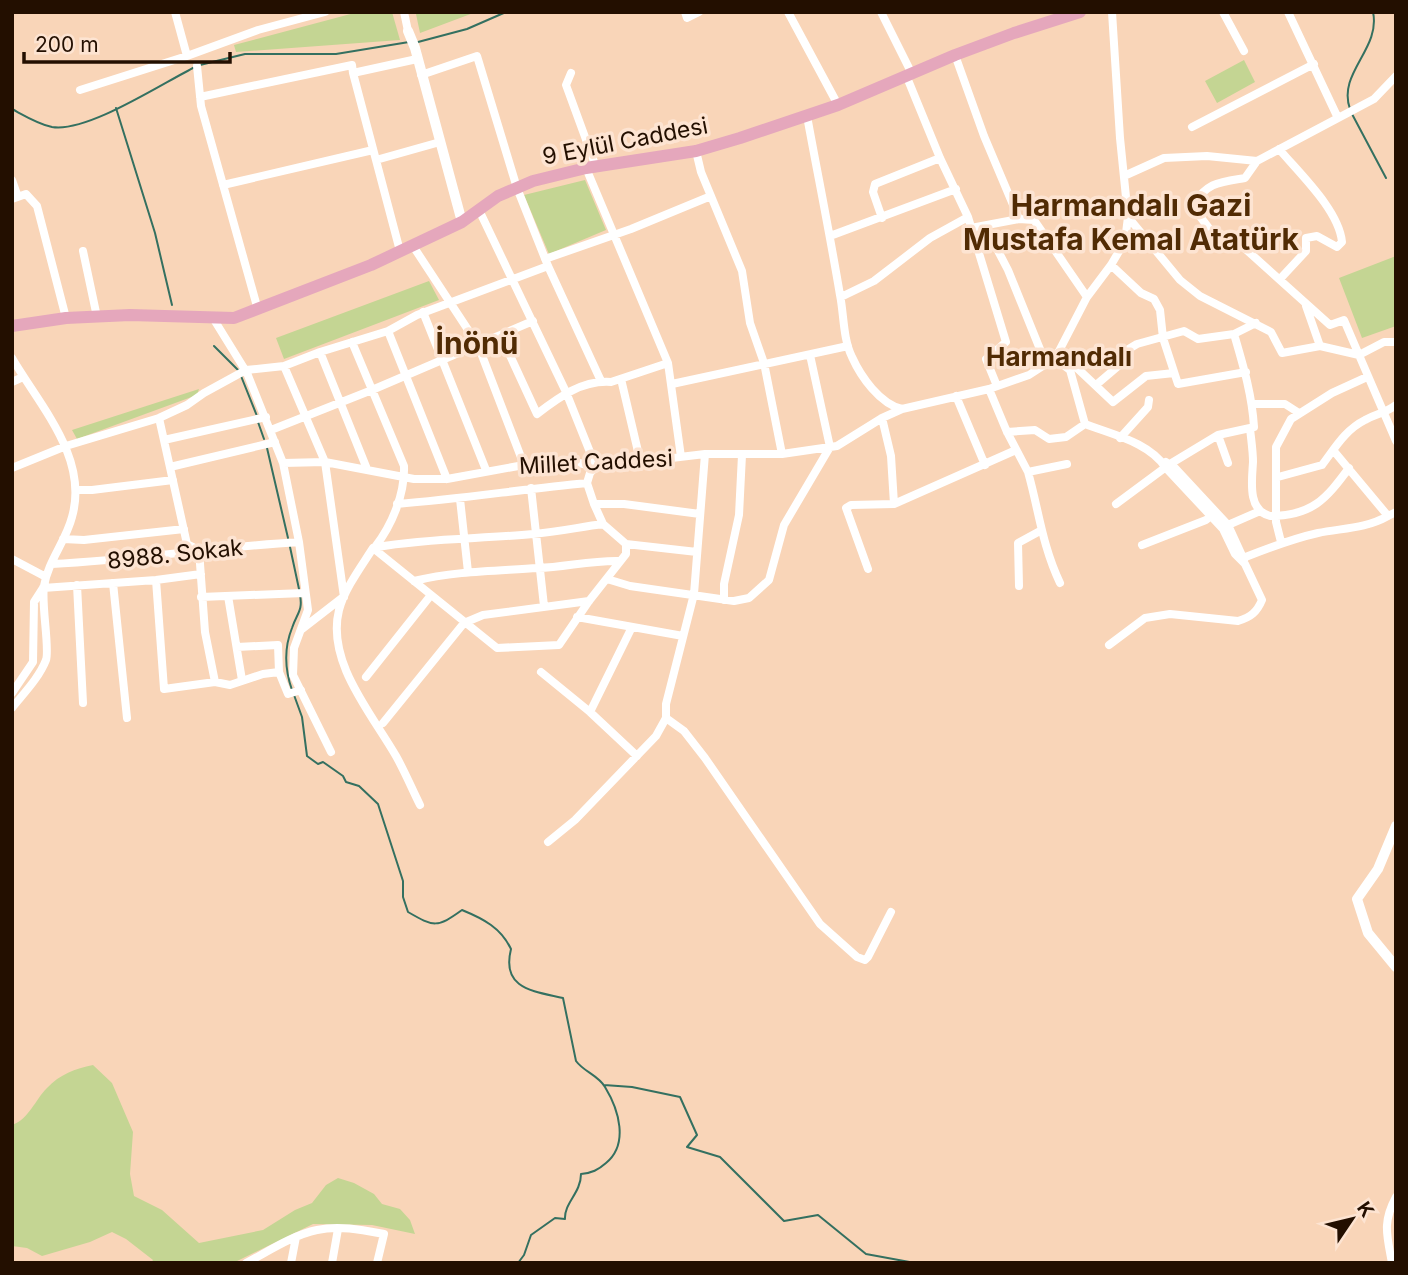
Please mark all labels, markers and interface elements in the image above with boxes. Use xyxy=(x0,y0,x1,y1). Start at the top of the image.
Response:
scale bar xyxy=(24,21,231,65)
text: 200 m xyxy=(35,32,99,57)
street label: 9 Eylül Caddesi xyxy=(540,111,710,171)
district label: Harmandalı Gazi Mustafa Kemal Atatürk xyxy=(963,187,1300,257)
district label: İnönü xyxy=(436,325,518,361)
district label: Harmandalı xyxy=(986,341,1132,372)
street label: Millet Caddesi xyxy=(518,444,674,480)
street label: 8988. Sokak xyxy=(106,533,245,575)
north arrow xyxy=(1317,1184,1387,1254)
text: K xyxy=(1352,1197,1379,1222)

